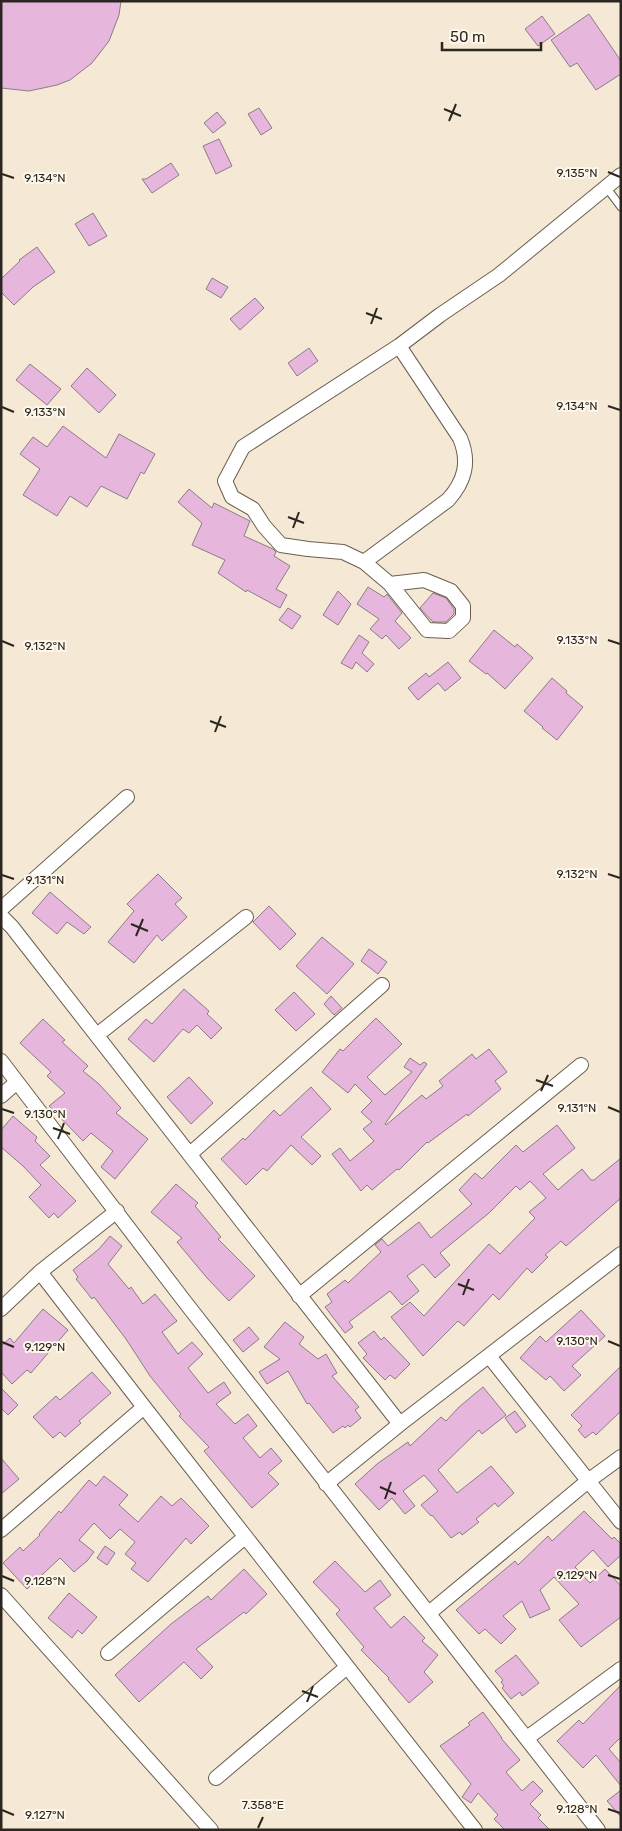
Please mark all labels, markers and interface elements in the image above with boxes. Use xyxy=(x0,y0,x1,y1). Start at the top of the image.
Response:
scale bar xyxy=(442,20,541,52)
text: 50 m xyxy=(450,28,485,46)
text: 9.135°N xyxy=(556,166,598,180)
text: 9.134°N xyxy=(24,171,66,185)
text: 9.134°N xyxy=(556,399,598,413)
text: 9.133°N xyxy=(24,405,66,419)
text: 9.133°N xyxy=(556,633,598,647)
text: 9.132°N xyxy=(25,639,65,653)
text: 9.132°N xyxy=(557,867,597,881)
text: 9.131°N xyxy=(26,873,64,887)
text: 9.131°N xyxy=(558,1101,596,1115)
text: 9.130°N xyxy=(24,1107,66,1121)
text: 9.130°N xyxy=(556,1334,598,1348)
text: 9.129°N xyxy=(25,1340,65,1354)
text: 9.129°N xyxy=(557,1568,597,1582)
text: 9.128°N xyxy=(24,1574,66,1588)
text: 7.358°E xyxy=(242,1798,284,1812)
text: 9.128°N xyxy=(556,1802,598,1816)
text: 9.127°N xyxy=(25,1808,65,1822)

